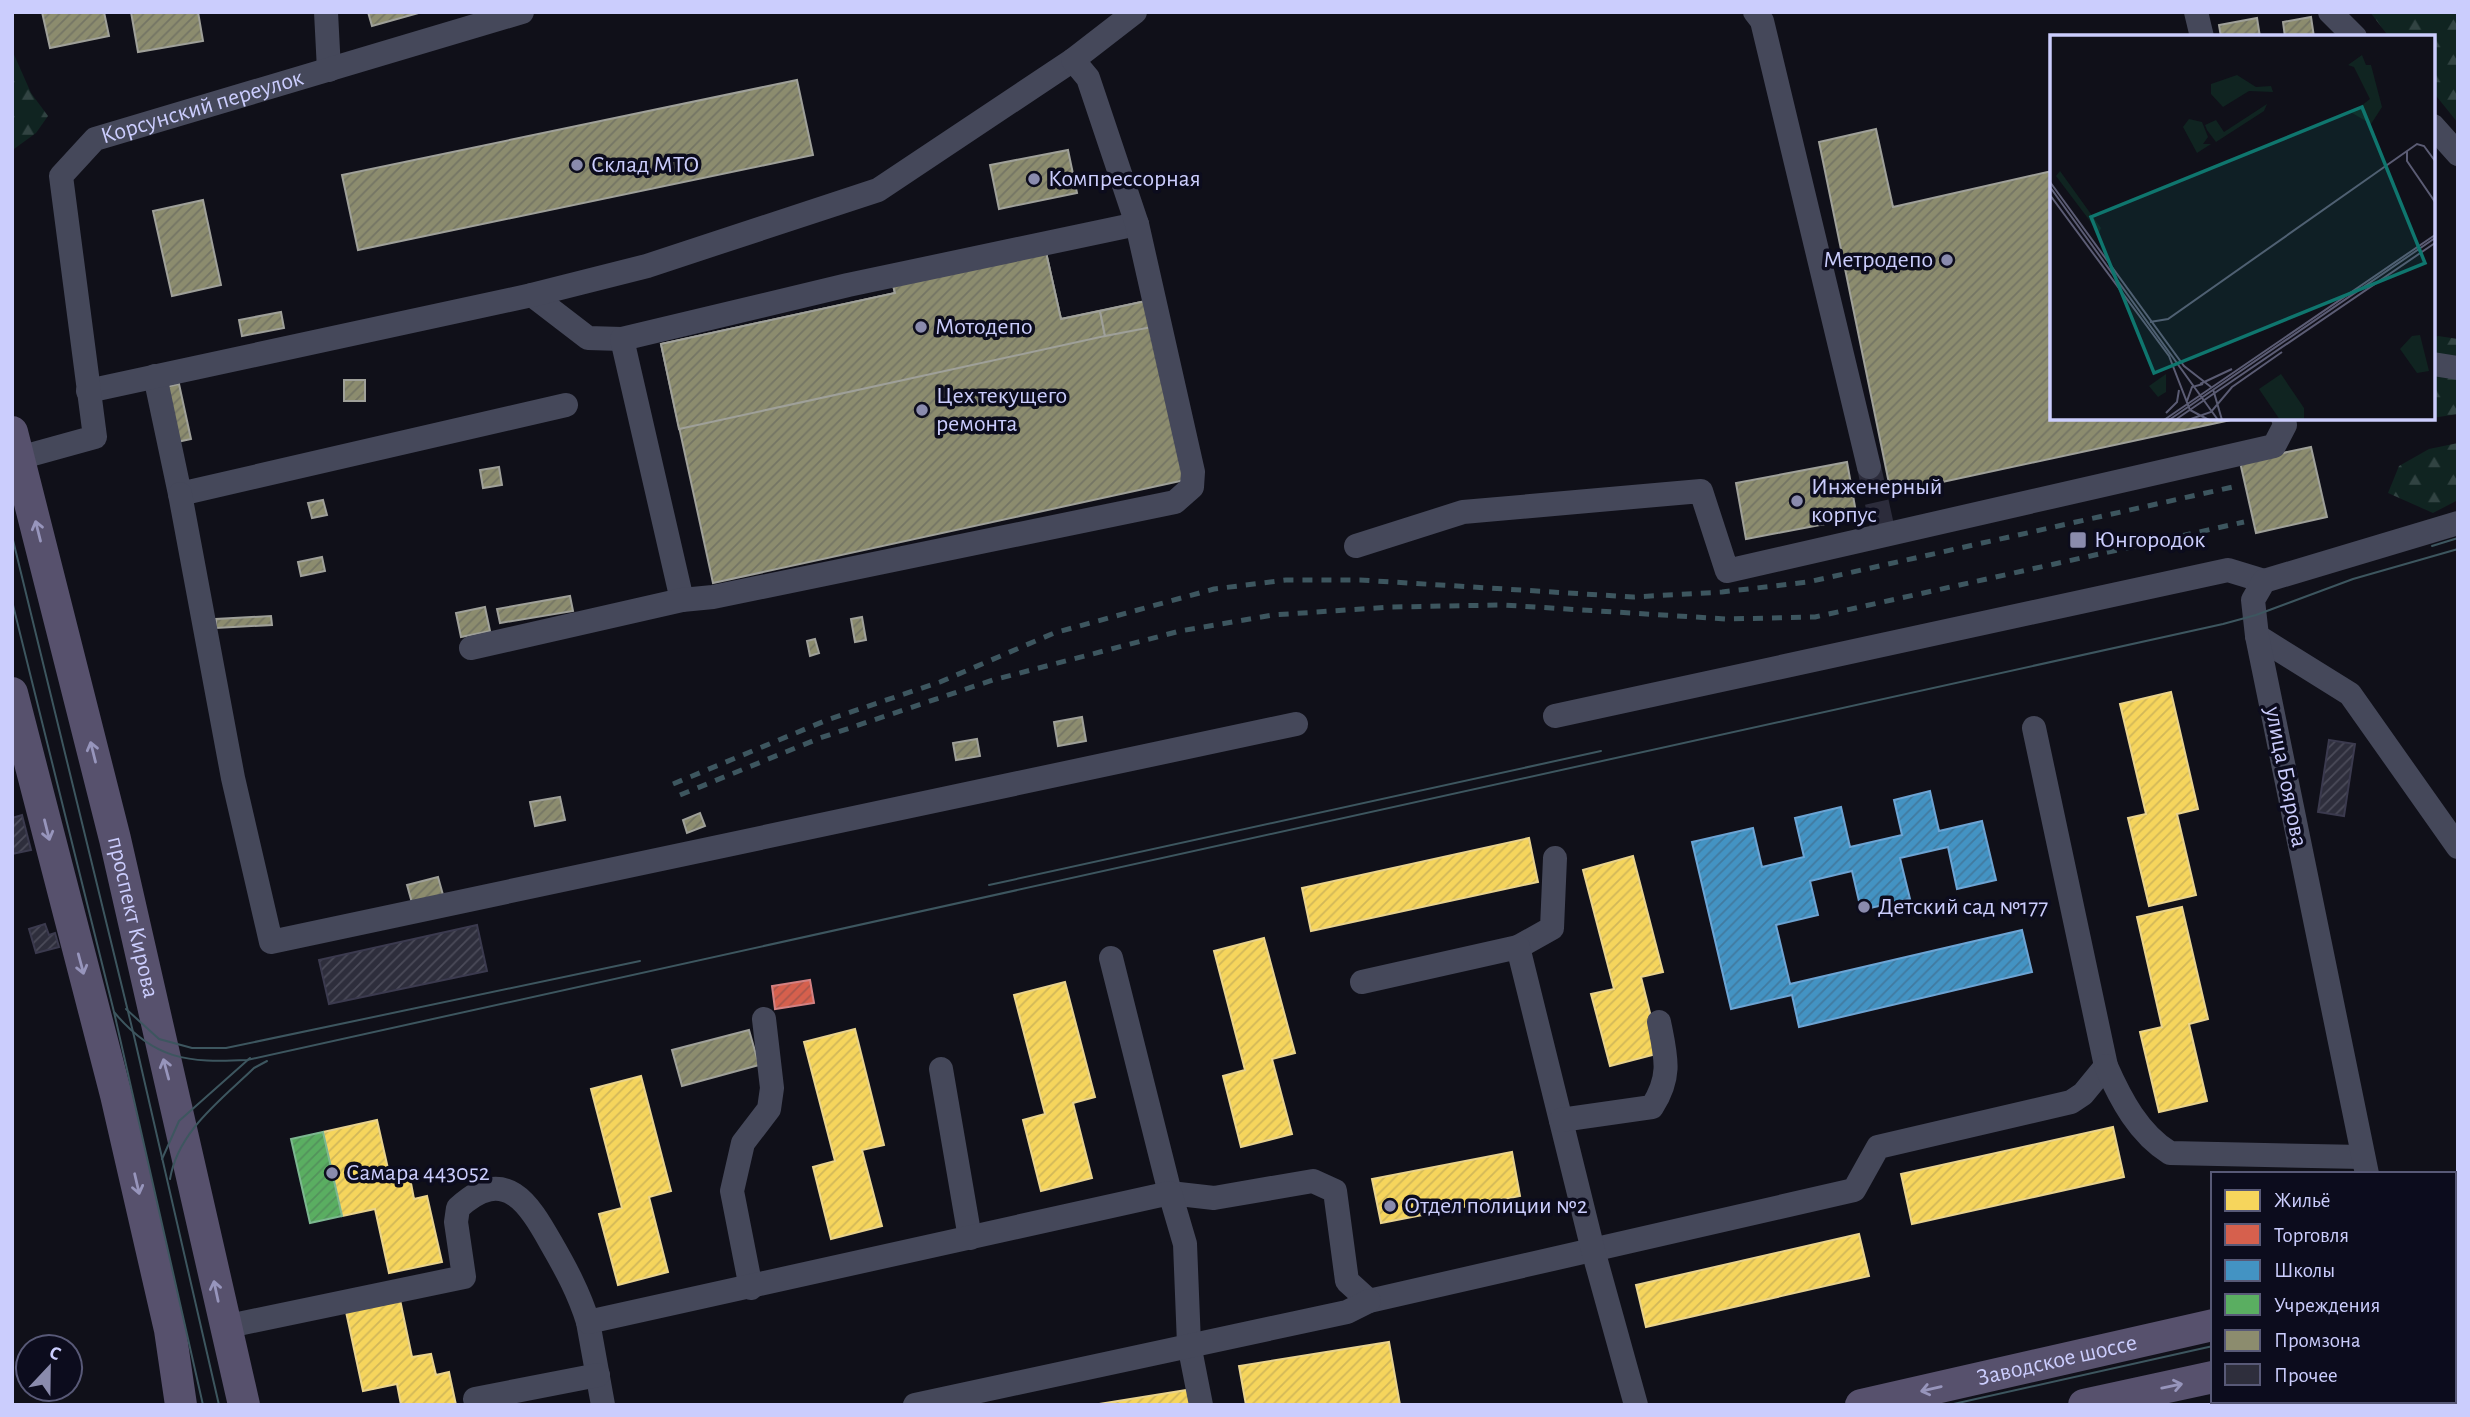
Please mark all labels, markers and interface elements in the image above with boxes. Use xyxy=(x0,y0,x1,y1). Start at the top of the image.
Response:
inset map xyxy=(2050,35,2435,420)
street label: Корсунский переулок xyxy=(98,66,306,149)
place label: Склад МТО xyxy=(591,153,699,177)
marker: Склад МТО xyxy=(569,157,585,173)
place label: Компрессорная xyxy=(1048,167,1201,191)
marker: Компрессорная xyxy=(1026,171,1042,187)
place label: Метродепо xyxy=(1823,248,1933,272)
marker: Метродепо xyxy=(1939,252,1955,268)
place label: Мотодепо xyxy=(935,315,1033,339)
marker: Мотодепо xyxy=(913,319,929,335)
place label: Цех текущего ремонта xyxy=(936,384,1067,436)
marker: Цех текущего ремонта xyxy=(914,402,930,418)
place label: Инженерный корпус xyxy=(1811,475,1942,527)
marker: Инженерный корпус xyxy=(1789,493,1805,509)
one-way arrow xyxy=(31,520,44,543)
place label: Юнгородок xyxy=(2094,528,2205,552)
marker: Юнгородок xyxy=(2068,530,2088,550)
street label: улица Боярова xyxy=(2260,704,2311,849)
one-way arrow xyxy=(86,741,99,764)
one-way arrow xyxy=(41,818,54,841)
street label: проспект Кирова xyxy=(103,834,163,1000)
place label: Детский сад №177 xyxy=(1878,895,2048,919)
marker: Детский сад №177 xyxy=(1856,899,1872,915)
one-way arrow xyxy=(76,953,89,975)
one-way arrow xyxy=(159,1058,172,1081)
place label: Самара 443052 xyxy=(346,1161,490,1185)
marker: Самара 443052 xyxy=(324,1165,340,1181)
one-way arrow xyxy=(130,1172,144,1195)
legend xyxy=(2211,1172,2456,1403)
text: Жильё xyxy=(2274,1190,2330,1211)
place label: Отдел полиции №2 xyxy=(1404,1194,1588,1218)
marker: Отдел полиции №2 xyxy=(1382,1198,1398,1214)
text: Торговля xyxy=(2274,1225,2349,1246)
text: Школы xyxy=(2274,1260,2335,1281)
one-way arrow xyxy=(209,1280,223,1303)
text: Учреждения xyxy=(2274,1295,2380,1316)
text: Промзона xyxy=(2274,1330,2361,1351)
street label: Заводское шоссе xyxy=(1975,1331,2139,1390)
north arrow xyxy=(14,1333,84,1403)
text: С xyxy=(46,1343,63,1364)
text: Прочее xyxy=(2274,1365,2338,1386)
one-way arrow xyxy=(2160,1379,2183,1392)
one-way arrow xyxy=(1920,1382,1943,1396)

